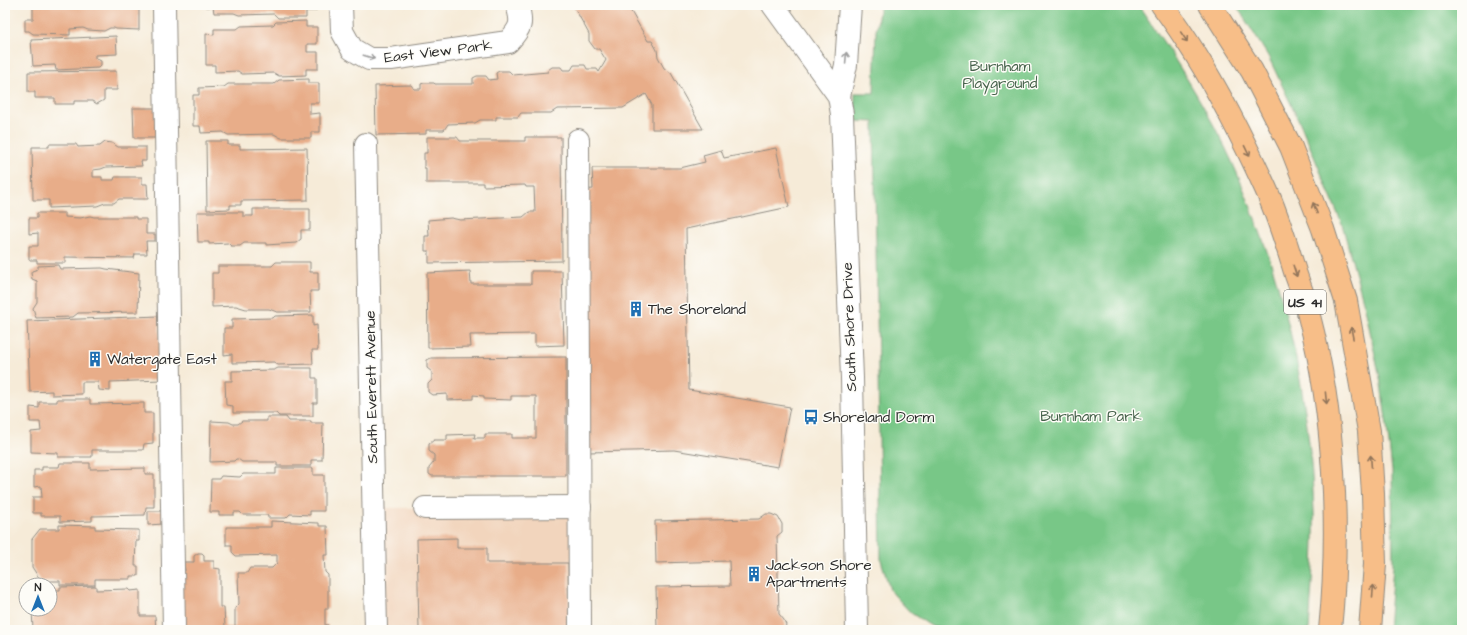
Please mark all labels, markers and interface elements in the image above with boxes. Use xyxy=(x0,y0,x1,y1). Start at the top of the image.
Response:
one-way arrow xyxy=(1180,31,1188,42)
street label: East View Park xyxy=(383,34,493,69)
one-way arrow xyxy=(843,52,850,65)
one-way arrow xyxy=(362,54,375,61)
park label: Burnham Playground xyxy=(962,56,1038,95)
one-way arrow xyxy=(1244,144,1251,156)
one-way arrow xyxy=(1311,203,1319,215)
street label: South Shore Drive xyxy=(837,262,862,392)
one-way arrow xyxy=(1292,265,1299,278)
road number: US 41 xyxy=(1284,290,1326,314)
place label: The Shoreland xyxy=(648,299,746,320)
building icon: The Shoreland xyxy=(627,300,645,318)
street label: South Everett Avenue xyxy=(360,310,383,464)
one-way arrow xyxy=(1347,327,1355,340)
place label: Watergate East xyxy=(107,349,217,371)
building icon: Watergate East xyxy=(86,350,104,368)
one-way arrow xyxy=(1322,391,1329,404)
park label: Burnham Park xyxy=(1040,406,1142,427)
place label: Shoreland Dorm xyxy=(823,407,935,428)
bus stop icon: Shoreland Dorm xyxy=(802,408,820,426)
one-way arrow xyxy=(1367,455,1374,468)
place label: Jackson Shore Apartments xyxy=(766,555,872,593)
building icon: Jackson Shore Apartments xyxy=(745,565,763,583)
north arrow xyxy=(18,577,58,617)
text: N xyxy=(35,580,42,595)
one-way arrow xyxy=(1370,585,1377,598)

